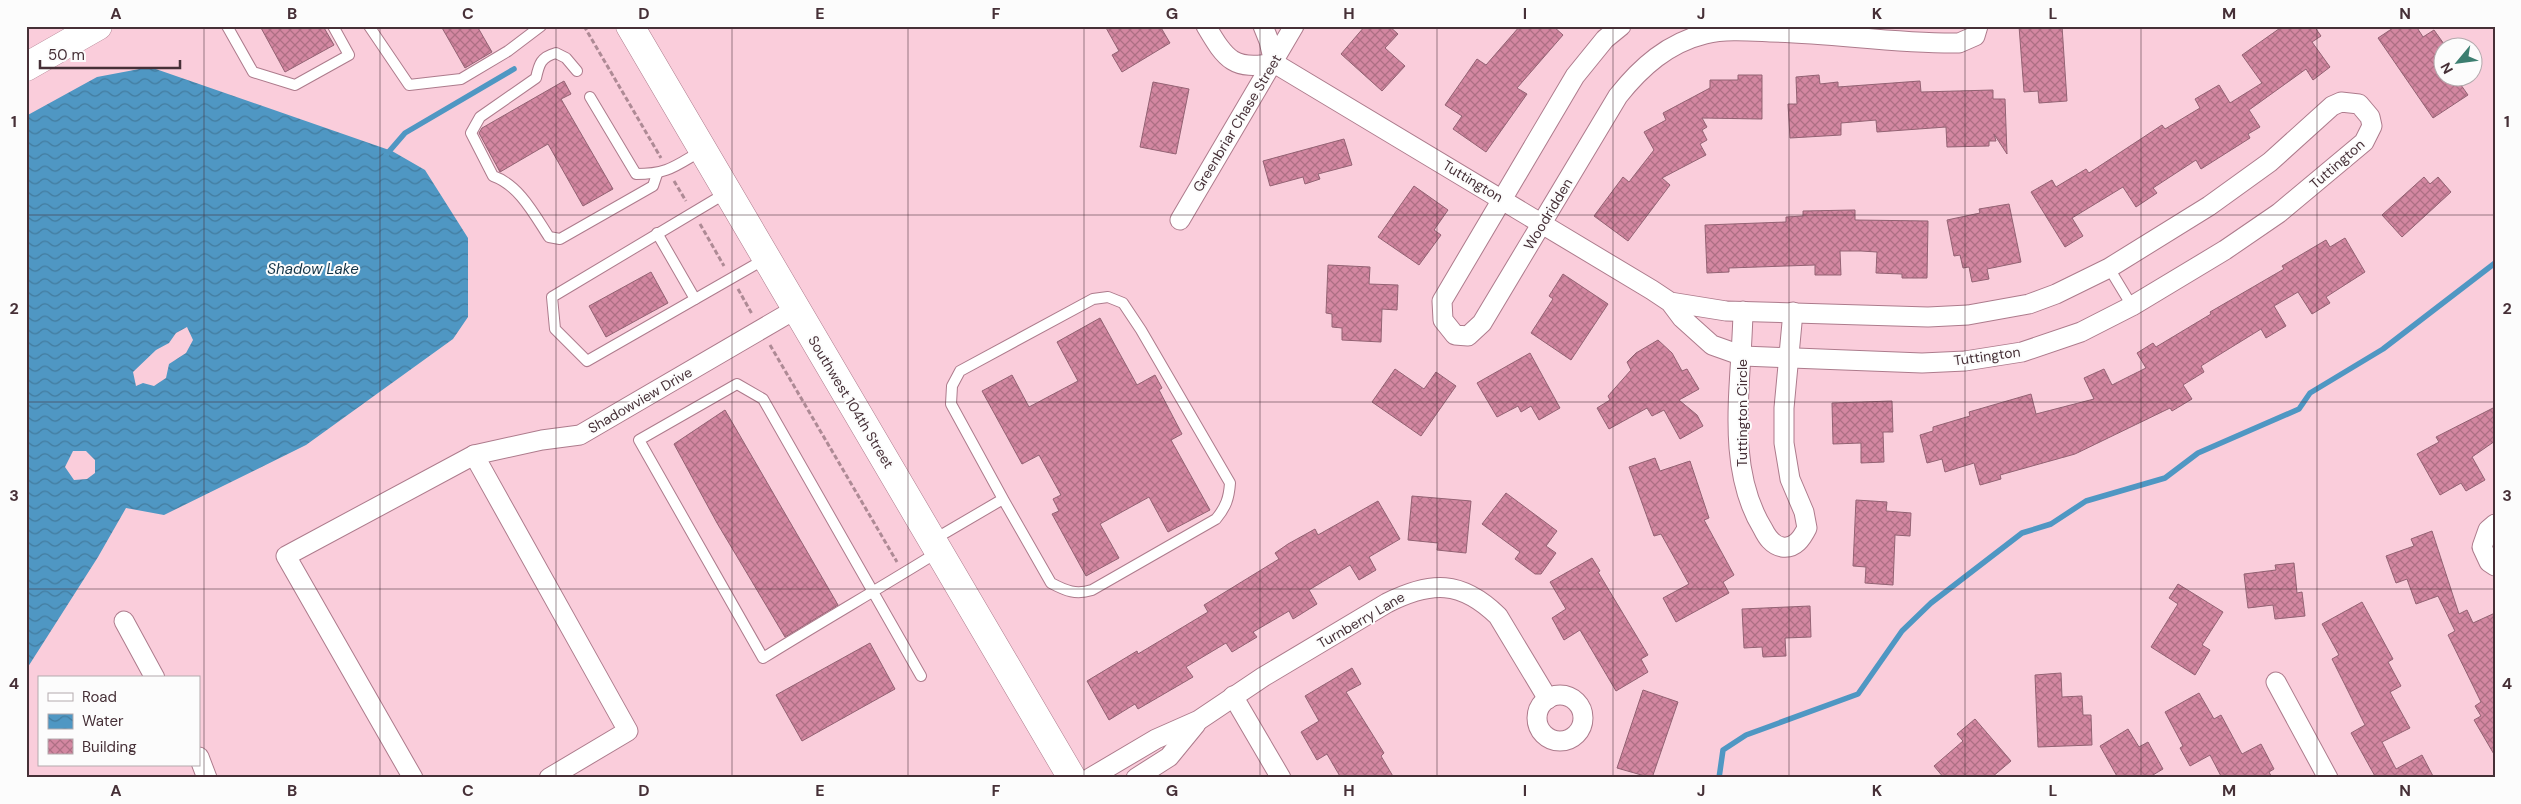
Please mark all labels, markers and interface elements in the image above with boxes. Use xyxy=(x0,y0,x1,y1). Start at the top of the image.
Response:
text: A xyxy=(110,3,122,24)
text: B xyxy=(287,3,297,24)
text: C xyxy=(462,3,474,24)
text: D xyxy=(638,3,650,24)
text: E xyxy=(815,3,825,24)
text: F xyxy=(992,3,1001,24)
text: G xyxy=(1166,3,1178,24)
text: H xyxy=(1343,3,1355,24)
text: I xyxy=(1523,3,1527,24)
text: J xyxy=(1697,3,1705,24)
text: K xyxy=(1872,3,1883,24)
text: L xyxy=(2049,3,2058,24)
text: M xyxy=(2222,3,2236,24)
text: N xyxy=(2399,3,2411,24)
scale bar xyxy=(40,38,180,70)
north arrow xyxy=(2434,38,2484,88)
text: 50 m xyxy=(48,45,85,65)
street label: Greenbriar Chase Street xyxy=(1189,51,1285,195)
text: N xyxy=(2436,59,2457,77)
text: 1 xyxy=(11,111,17,132)
text: 1 xyxy=(2504,111,2510,132)
street label: Tuttington xyxy=(2306,135,2368,193)
street label: Tuttington xyxy=(1440,156,1506,206)
street label: Woodridden xyxy=(1520,175,1576,253)
water label: Shadow Lake xyxy=(267,259,359,279)
text: 2 xyxy=(9,298,19,319)
text: 2 xyxy=(2502,298,2512,319)
street label: Southwest 104th Street xyxy=(804,332,898,472)
street label: Tuttington xyxy=(1953,342,2021,370)
street label: Tuttington Circle xyxy=(1733,359,1751,467)
street label: Shadowview Drive xyxy=(585,363,695,437)
text: 3 xyxy=(9,485,19,506)
text: 3 xyxy=(2502,485,2512,506)
street label: Turnberry Lane xyxy=(1314,588,1408,652)
text: 4 xyxy=(9,673,19,694)
text: 4 xyxy=(2502,673,2512,694)
legend xyxy=(38,676,200,766)
text: Road xyxy=(82,687,117,707)
text: Water xyxy=(82,711,124,731)
text: Building xyxy=(82,737,137,757)
text: A xyxy=(110,780,122,801)
text: B xyxy=(287,780,297,801)
text: C xyxy=(462,780,474,801)
text: D xyxy=(638,780,650,801)
text: E xyxy=(815,780,825,801)
text: F xyxy=(992,780,1001,801)
text: G xyxy=(1166,780,1178,801)
text: H xyxy=(1343,780,1355,801)
text: I xyxy=(1523,780,1527,801)
text: J xyxy=(1697,780,1705,801)
text: K xyxy=(1872,780,1883,801)
text: L xyxy=(2049,780,2058,801)
text: M xyxy=(2222,780,2236,801)
text: N xyxy=(2399,780,2411,801)

